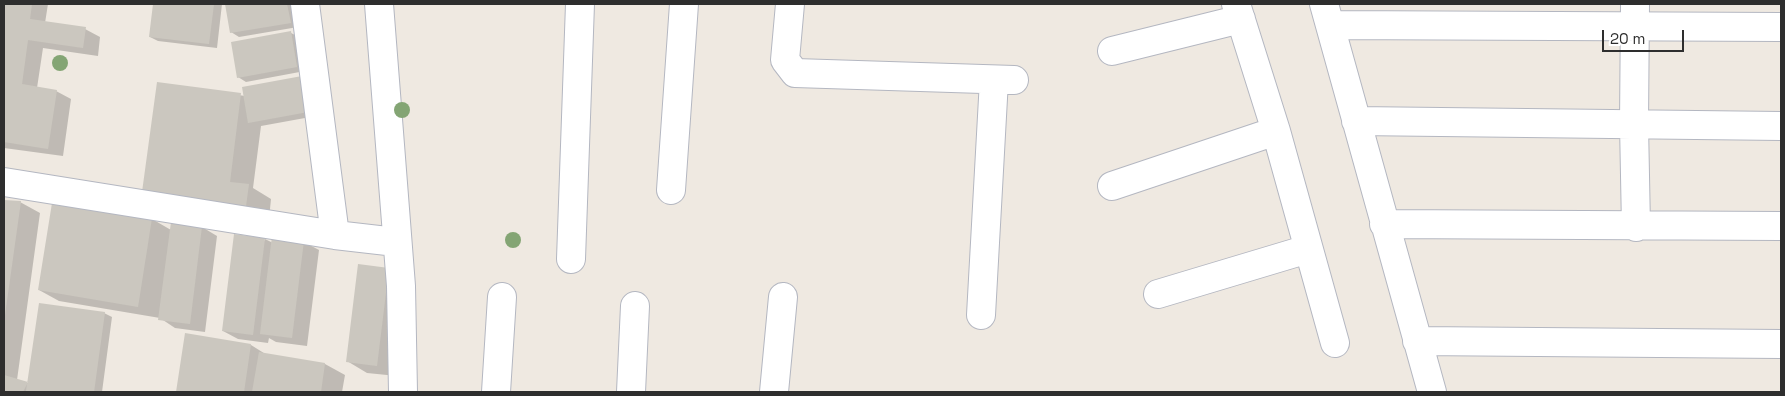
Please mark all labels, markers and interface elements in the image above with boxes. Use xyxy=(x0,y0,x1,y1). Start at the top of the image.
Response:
scale bar xyxy=(1605,20,1688,52)
text: 20 m xyxy=(1610,29,1645,48)

